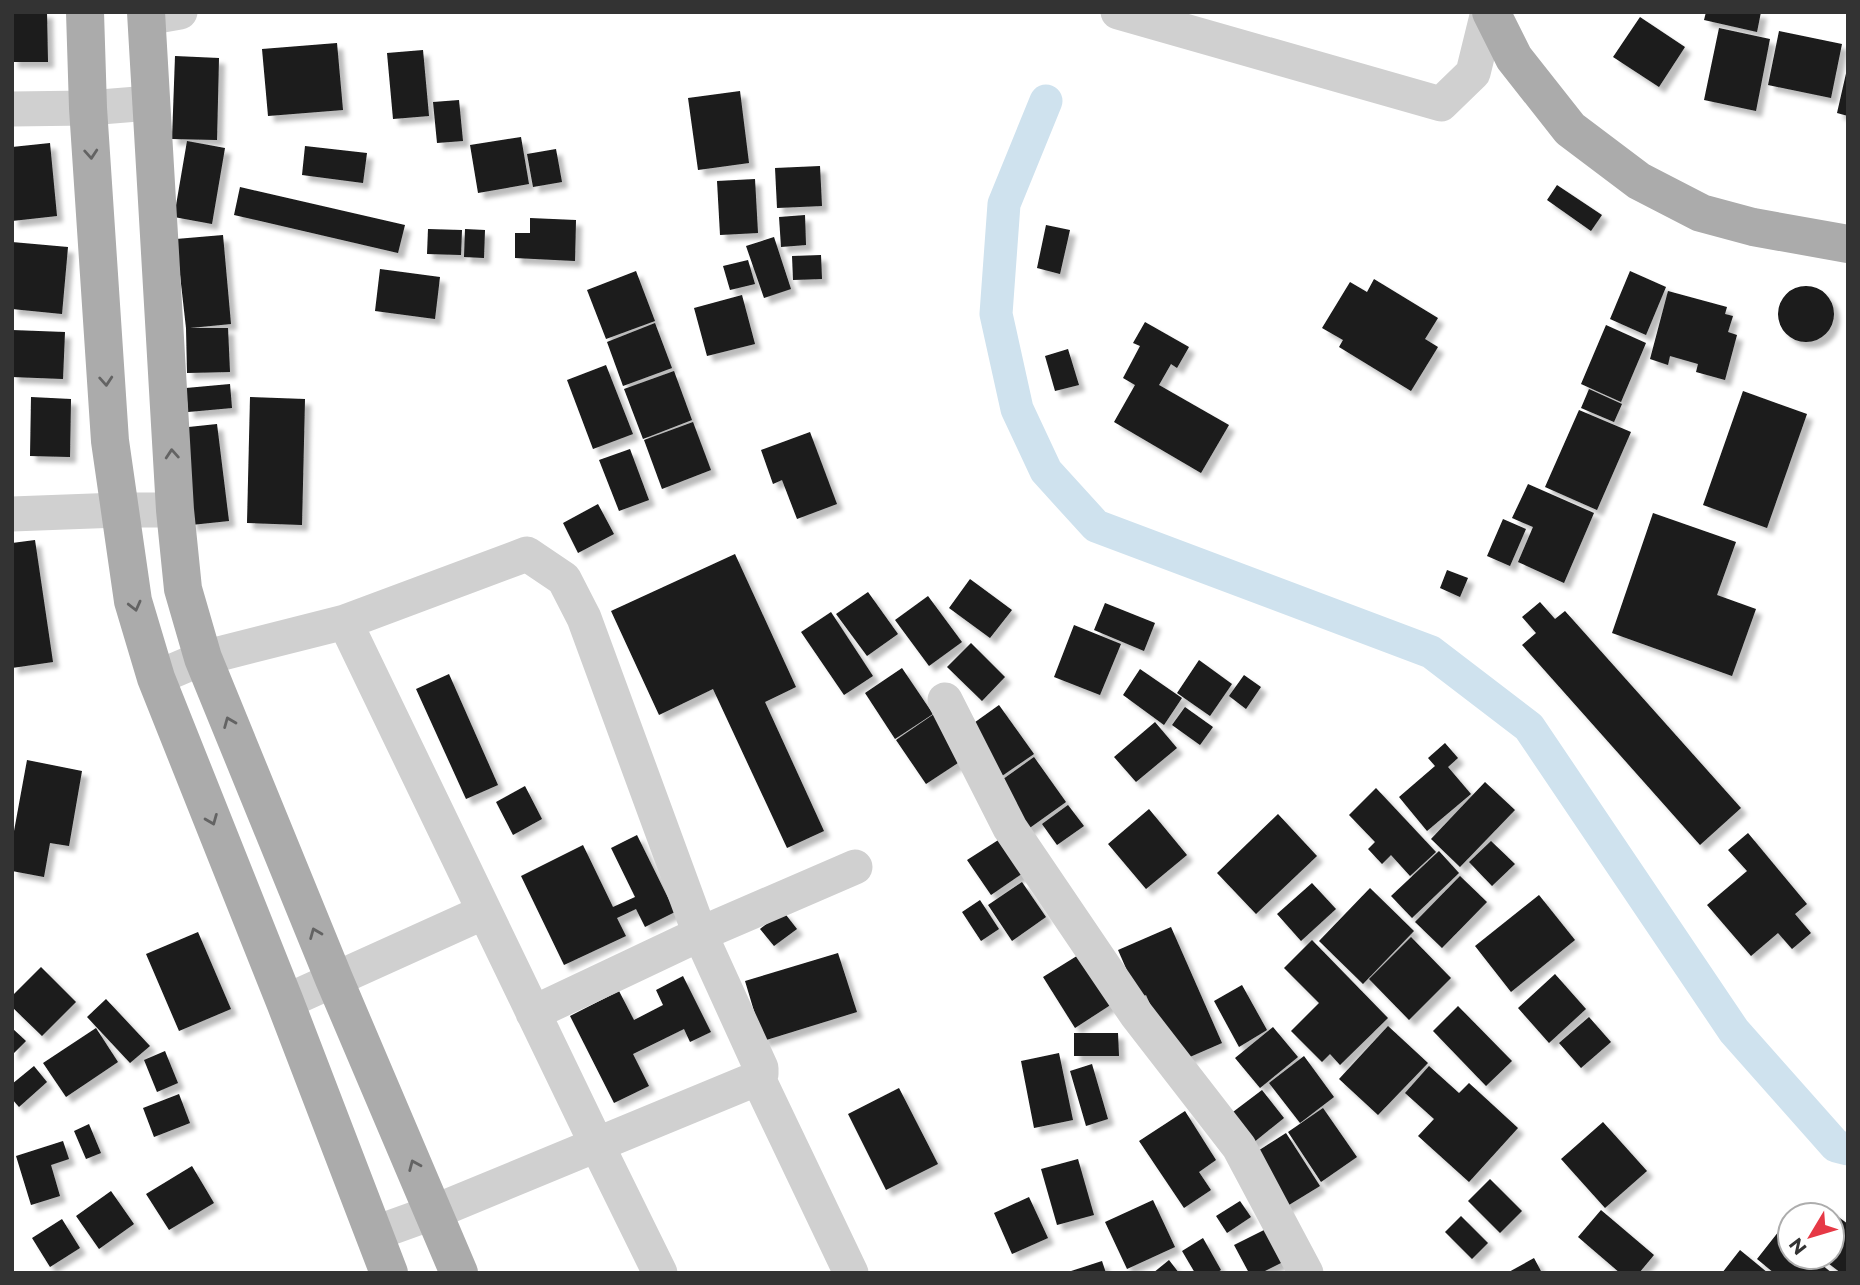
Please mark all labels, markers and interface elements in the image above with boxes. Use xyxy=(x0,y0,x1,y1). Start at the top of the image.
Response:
one-way arrow xyxy=(83,149,98,160)
one-way arrow xyxy=(98,376,113,387)
one-way arrow xyxy=(164,448,179,459)
one-way arrow xyxy=(127,600,141,612)
one-way arrow xyxy=(224,717,238,729)
one-way arrow xyxy=(204,813,218,825)
one-way arrow xyxy=(310,927,324,939)
one-way arrow xyxy=(408,1159,422,1172)
north arrow xyxy=(1776,1201,1846,1271)
text: N xyxy=(1784,1233,1812,1259)

